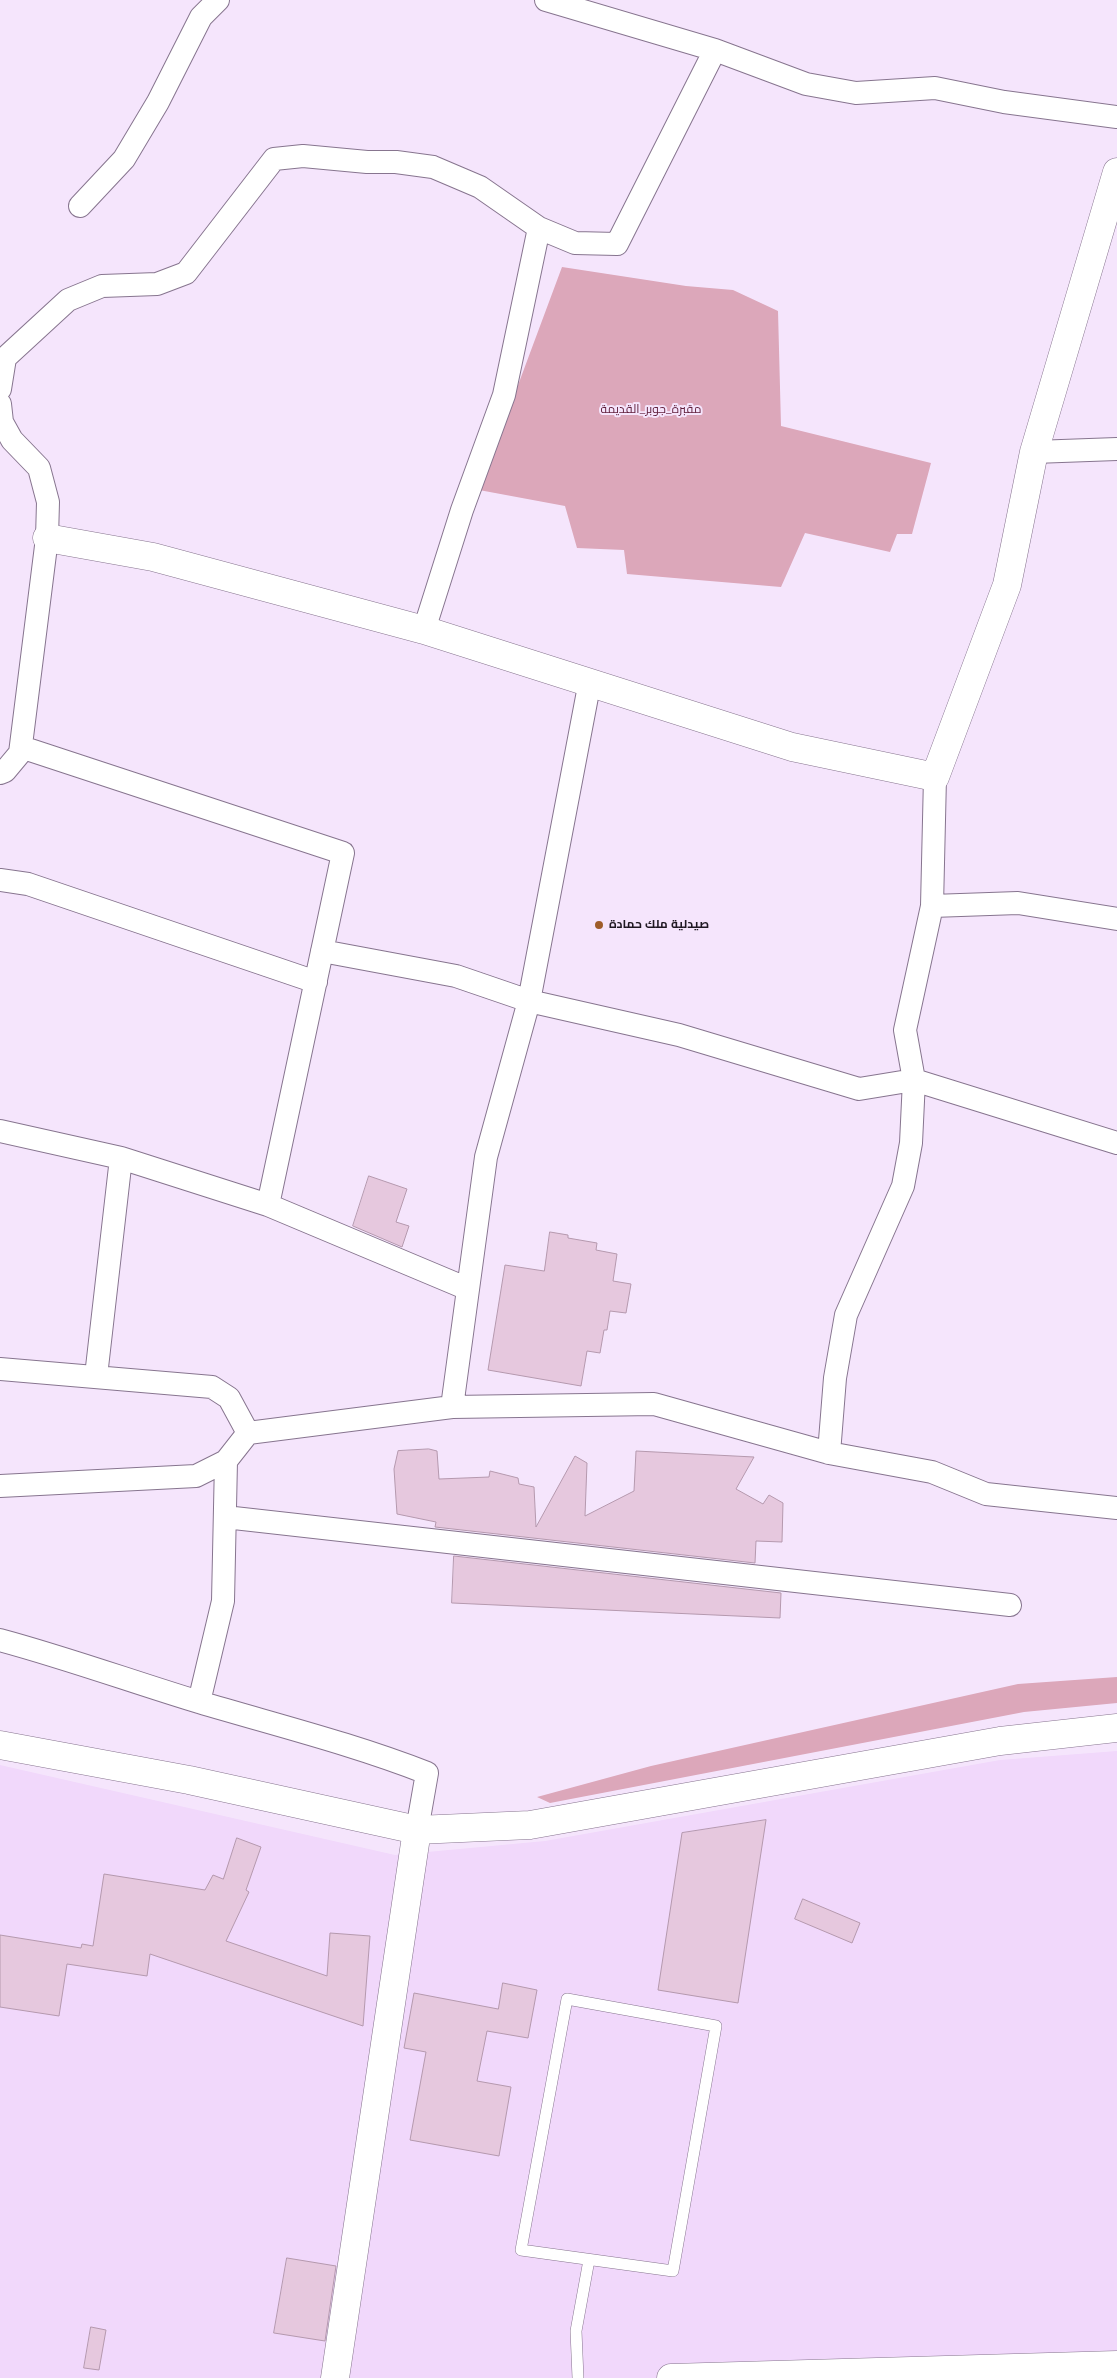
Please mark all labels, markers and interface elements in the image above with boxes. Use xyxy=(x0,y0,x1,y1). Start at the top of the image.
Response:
park label: مقبرة_جوبر_القديمة xyxy=(601,403,701,417)
place label: صيدلية ملك حمادة xyxy=(609,918,709,932)
marker: صيدلية ملك حمادة xyxy=(593,919,605,931)

